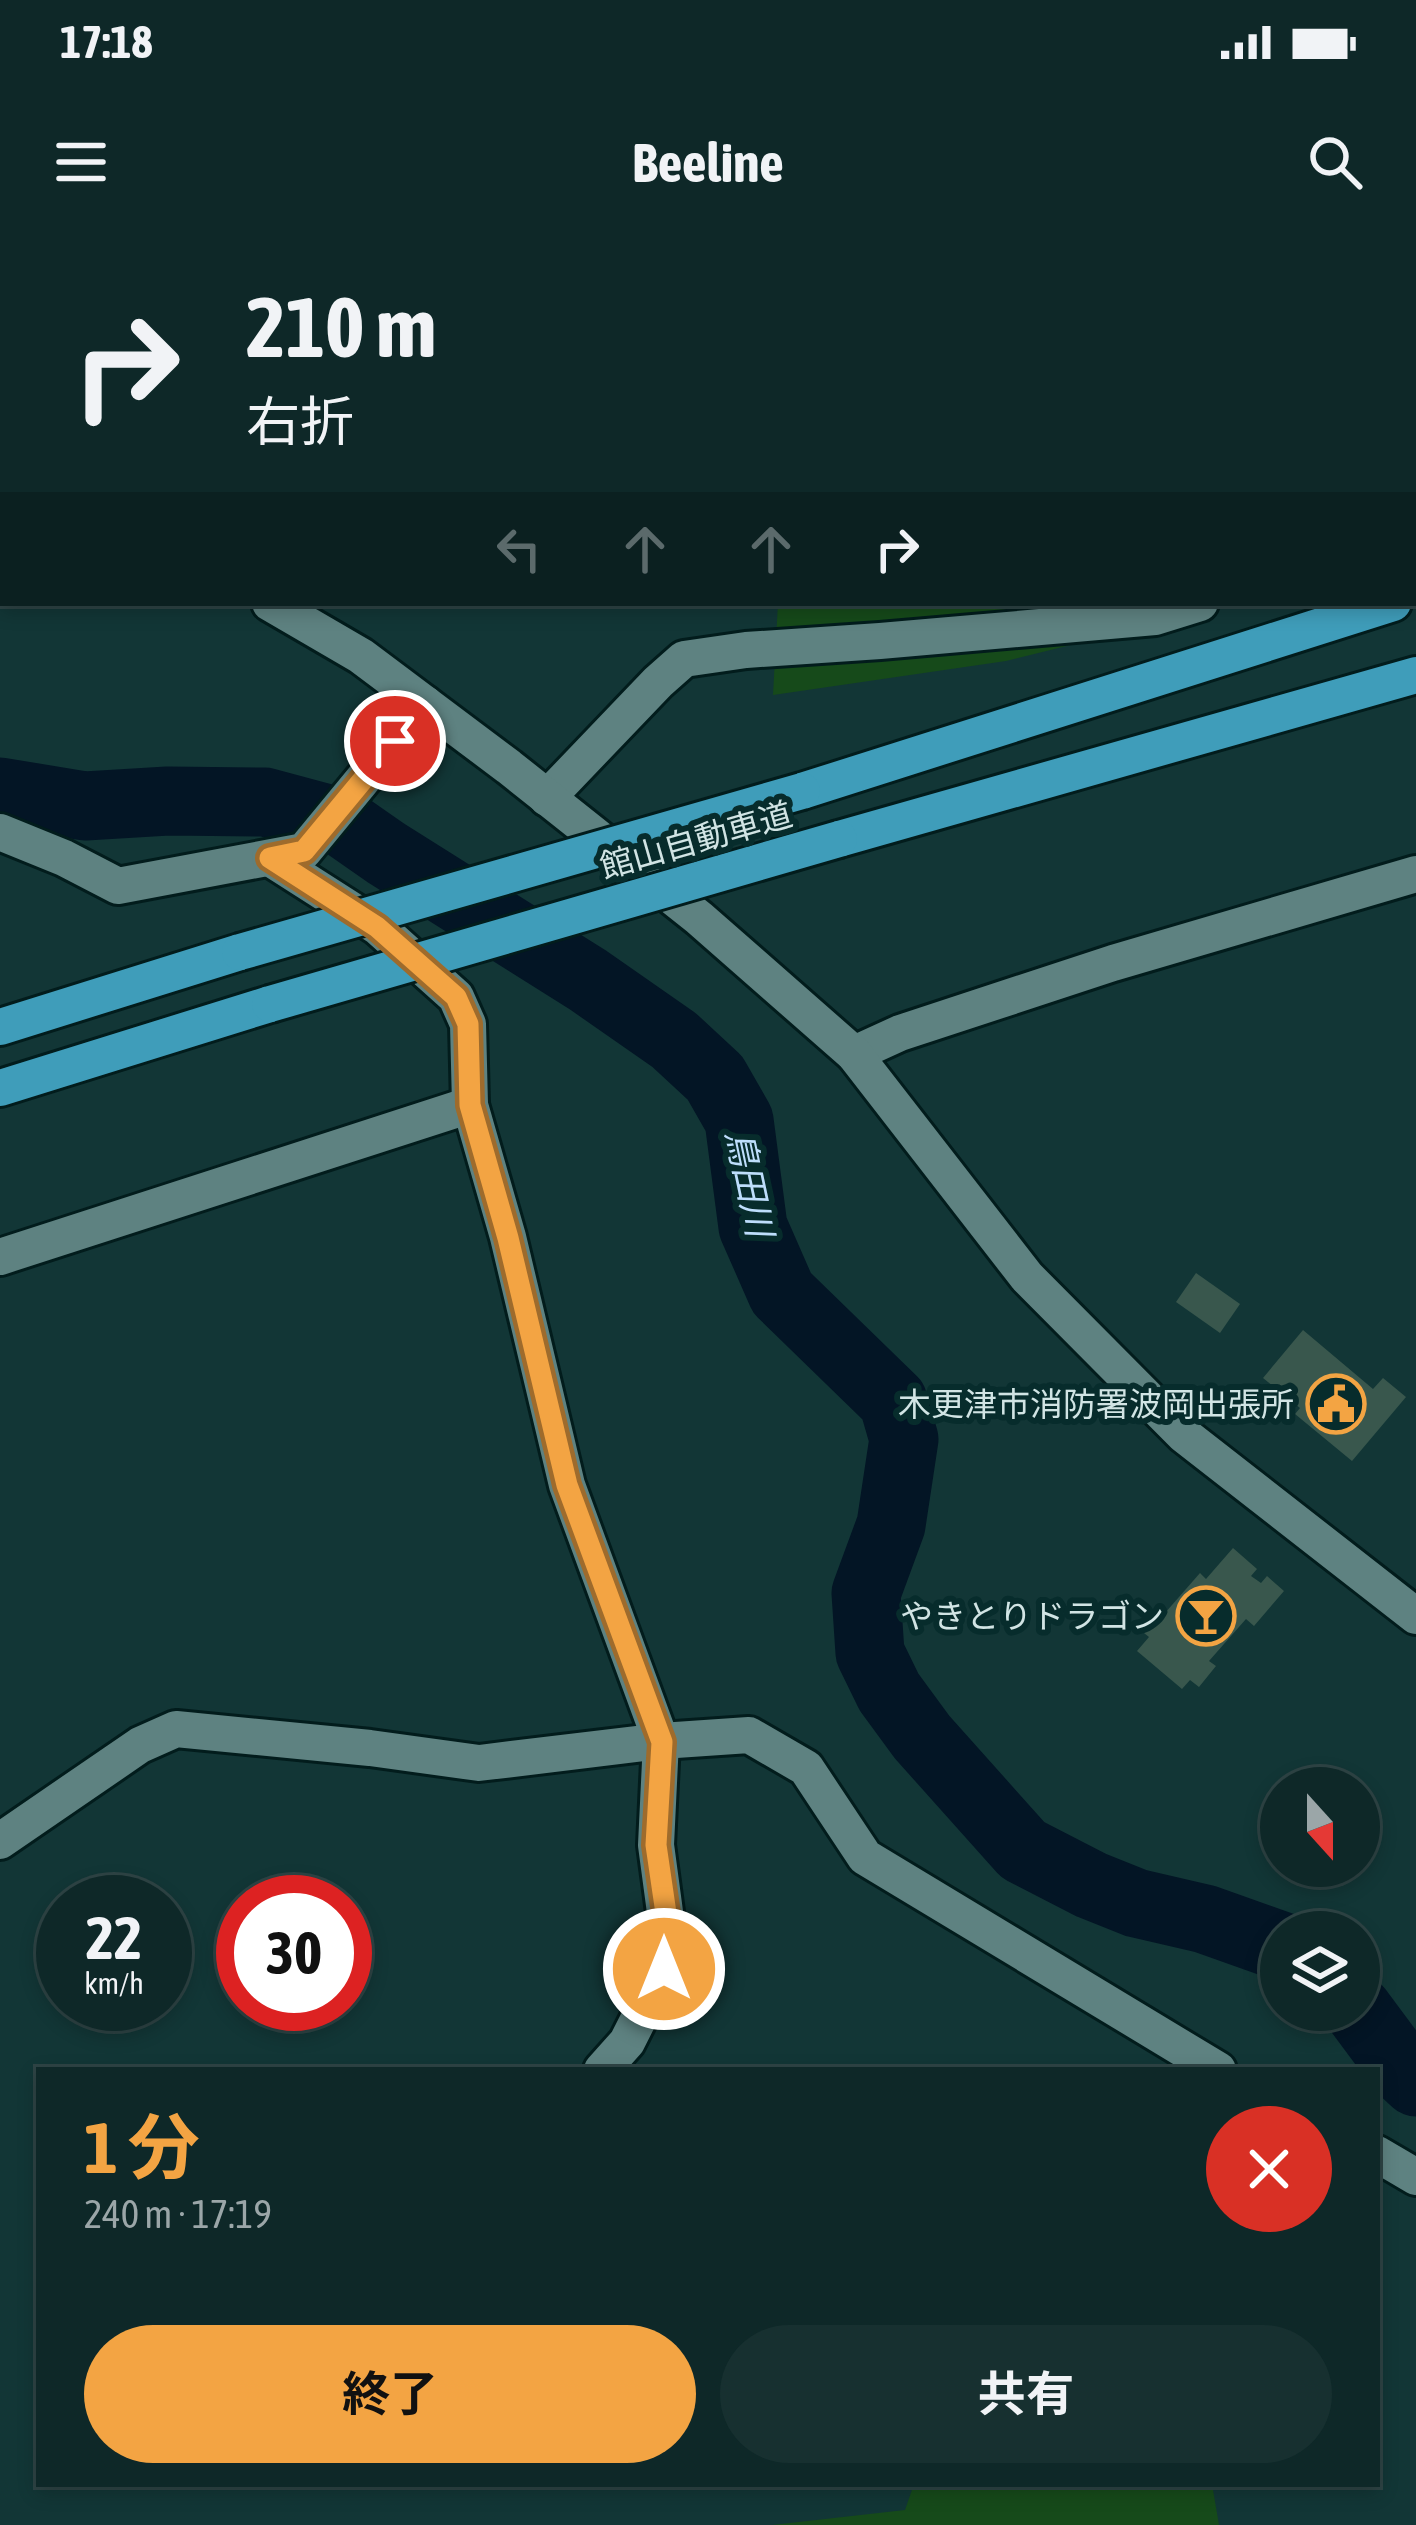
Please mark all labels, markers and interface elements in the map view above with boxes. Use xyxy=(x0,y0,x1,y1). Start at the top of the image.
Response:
text: 17:18 xyxy=(60,16,153,68)
icon: menu xyxy=(48,129,114,195)
icon: search xyxy=(1302,129,1368,195)
text: Beeline xyxy=(632,132,784,193)
text: 210 m xyxy=(246,279,436,375)
icon: right xyxy=(48,288,204,444)
text: 右折 xyxy=(246,391,354,452)
icon: left xyxy=(486,516,552,582)
icon: ahead xyxy=(612,516,678,582)
icon: ahead xyxy=(738,516,804,582)
icon: right xyxy=(864,516,930,582)
pin xyxy=(344,690,446,792)
icon: arrive xyxy=(362,708,428,774)
street label: 館山自動車道 xyxy=(596,794,796,886)
water label: 鳥田川 xyxy=(718,1126,783,1244)
public building icon: 木更津市消防署波岡出張所 xyxy=(1305,1373,1367,1435)
place label: 木更津市消防署波岡出張所 xyxy=(898,1385,1294,1423)
bar icon: やきとりドラゴン xyxy=(1175,1585,1237,1647)
place label: やきとりドラゴン xyxy=(900,1597,1164,1635)
north arrow xyxy=(1260,1767,1380,1887)
map controls xyxy=(1260,1767,1380,2031)
speed limit sign: 30 xyxy=(216,1875,372,2031)
text: 22 xyxy=(86,1903,142,1972)
position arrow xyxy=(601,1906,727,2032)
button: layers xyxy=(1260,1911,1380,2031)
text: km/h xyxy=(84,1966,144,2000)
text: 1 分 xyxy=(84,2106,200,2188)
button: close xyxy=(1206,2106,1332,2232)
text: 240 m · 17:19 xyxy=(84,2192,272,2236)
button: 終了 xyxy=(84,2325,696,2463)
button: 共有 xyxy=(720,2325,1332,2463)

